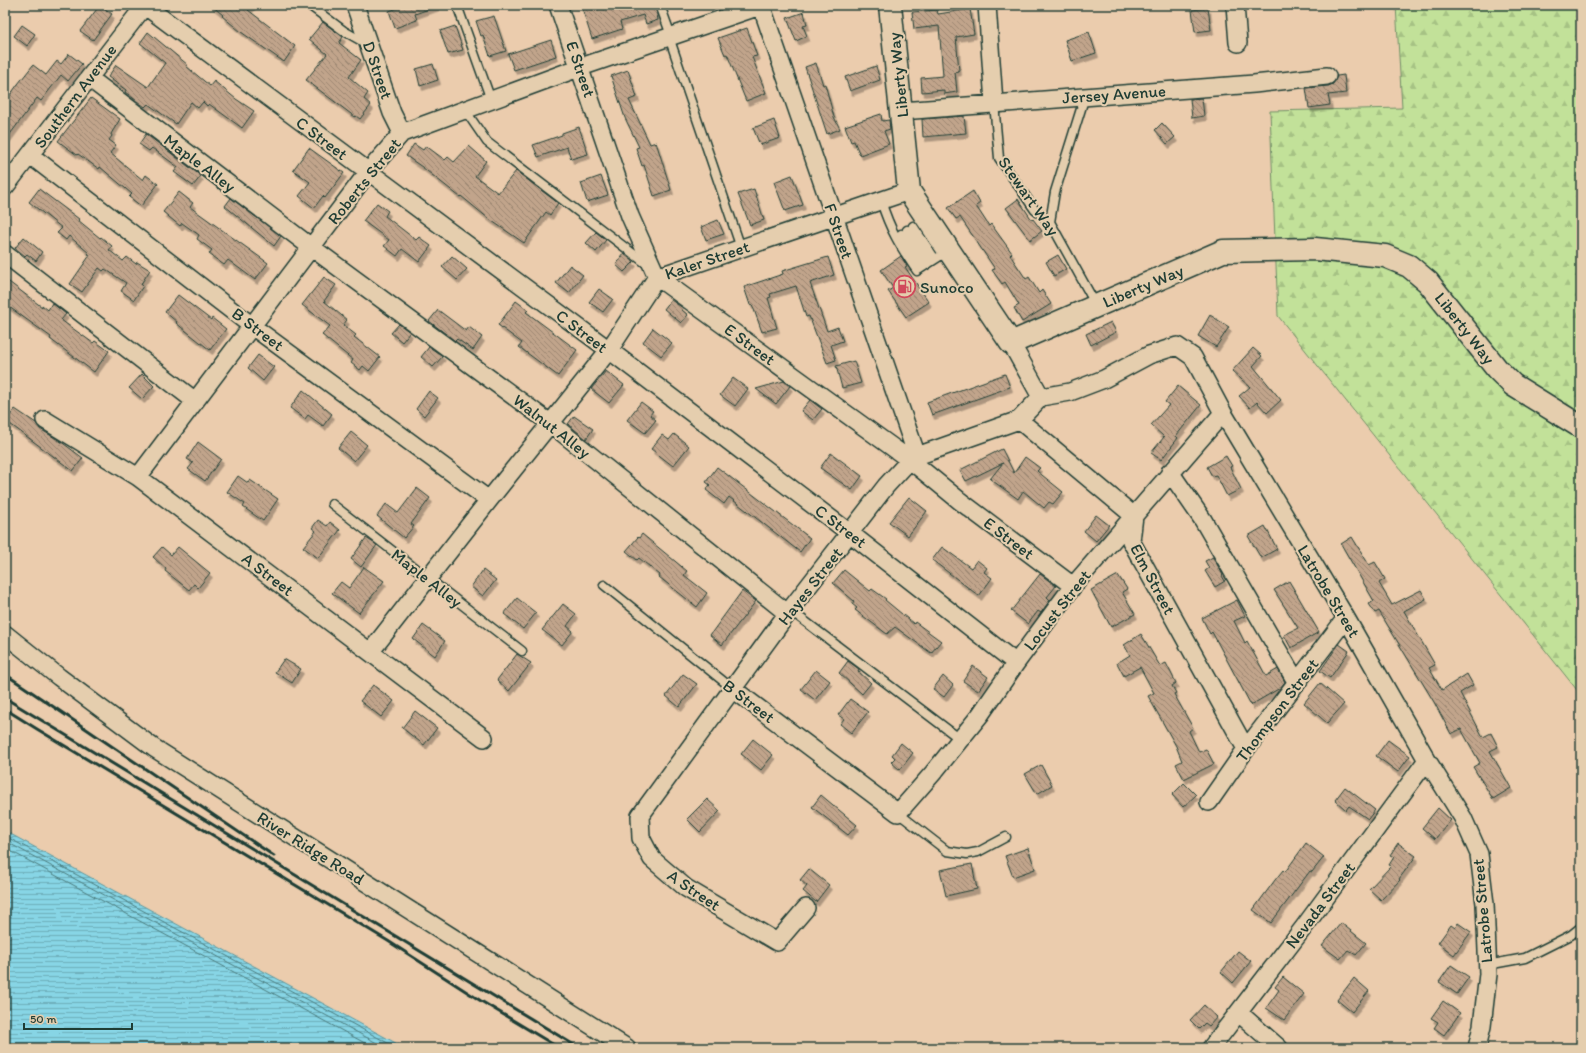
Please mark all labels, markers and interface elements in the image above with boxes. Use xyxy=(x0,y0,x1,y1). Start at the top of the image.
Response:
street label: Liberty Way xyxy=(884,31,912,119)
street label: D Street xyxy=(359,38,397,102)
street label: E Street xyxy=(562,38,600,100)
street label: Southern Avenue xyxy=(29,40,121,152)
street label: Jersey Avenue xyxy=(1061,80,1167,108)
street label: C Street xyxy=(292,112,352,164)
street label: Maple Alley xyxy=(160,130,240,196)
street label: Roberts Street xyxy=(323,134,405,228)
street label: Stewart Way xyxy=(994,152,1064,240)
street label: F Street xyxy=(820,201,858,261)
street label: Kaler Street xyxy=(662,236,753,284)
street label: Liberty Way xyxy=(1100,260,1186,312)
fuel station icon: Sunoco xyxy=(891,274,917,300)
place label: Sunoco xyxy=(920,277,974,297)
street label: Liberty Way xyxy=(1431,288,1499,368)
street label: B Street xyxy=(228,303,288,355)
street label: C Street xyxy=(552,305,612,357)
street label: E Street xyxy=(721,319,779,369)
street label: Walnut Alley xyxy=(509,390,595,462)
street label: C Street xyxy=(811,500,871,552)
street label: E Street xyxy=(980,513,1038,563)
street label: Elm Street xyxy=(1126,540,1180,618)
street label: Latrobe Street xyxy=(1293,541,1365,641)
street label: Hayes Street xyxy=(773,543,847,629)
street label: Maple Alley xyxy=(388,544,467,612)
street label: A Street xyxy=(238,548,298,600)
street label: Locust Street xyxy=(1019,566,1095,654)
street label: Thompson Street xyxy=(1232,654,1323,766)
street label: B Street xyxy=(719,675,779,727)
street label: River Ridge Road xyxy=(254,807,368,889)
street label: Nevada Street xyxy=(1281,857,1359,952)
street label: Latrobe Street xyxy=(1467,858,1497,964)
street label: A Street xyxy=(664,865,724,915)
scale bar xyxy=(24,1005,132,1031)
text: 50 m xyxy=(30,1012,56,1026)

